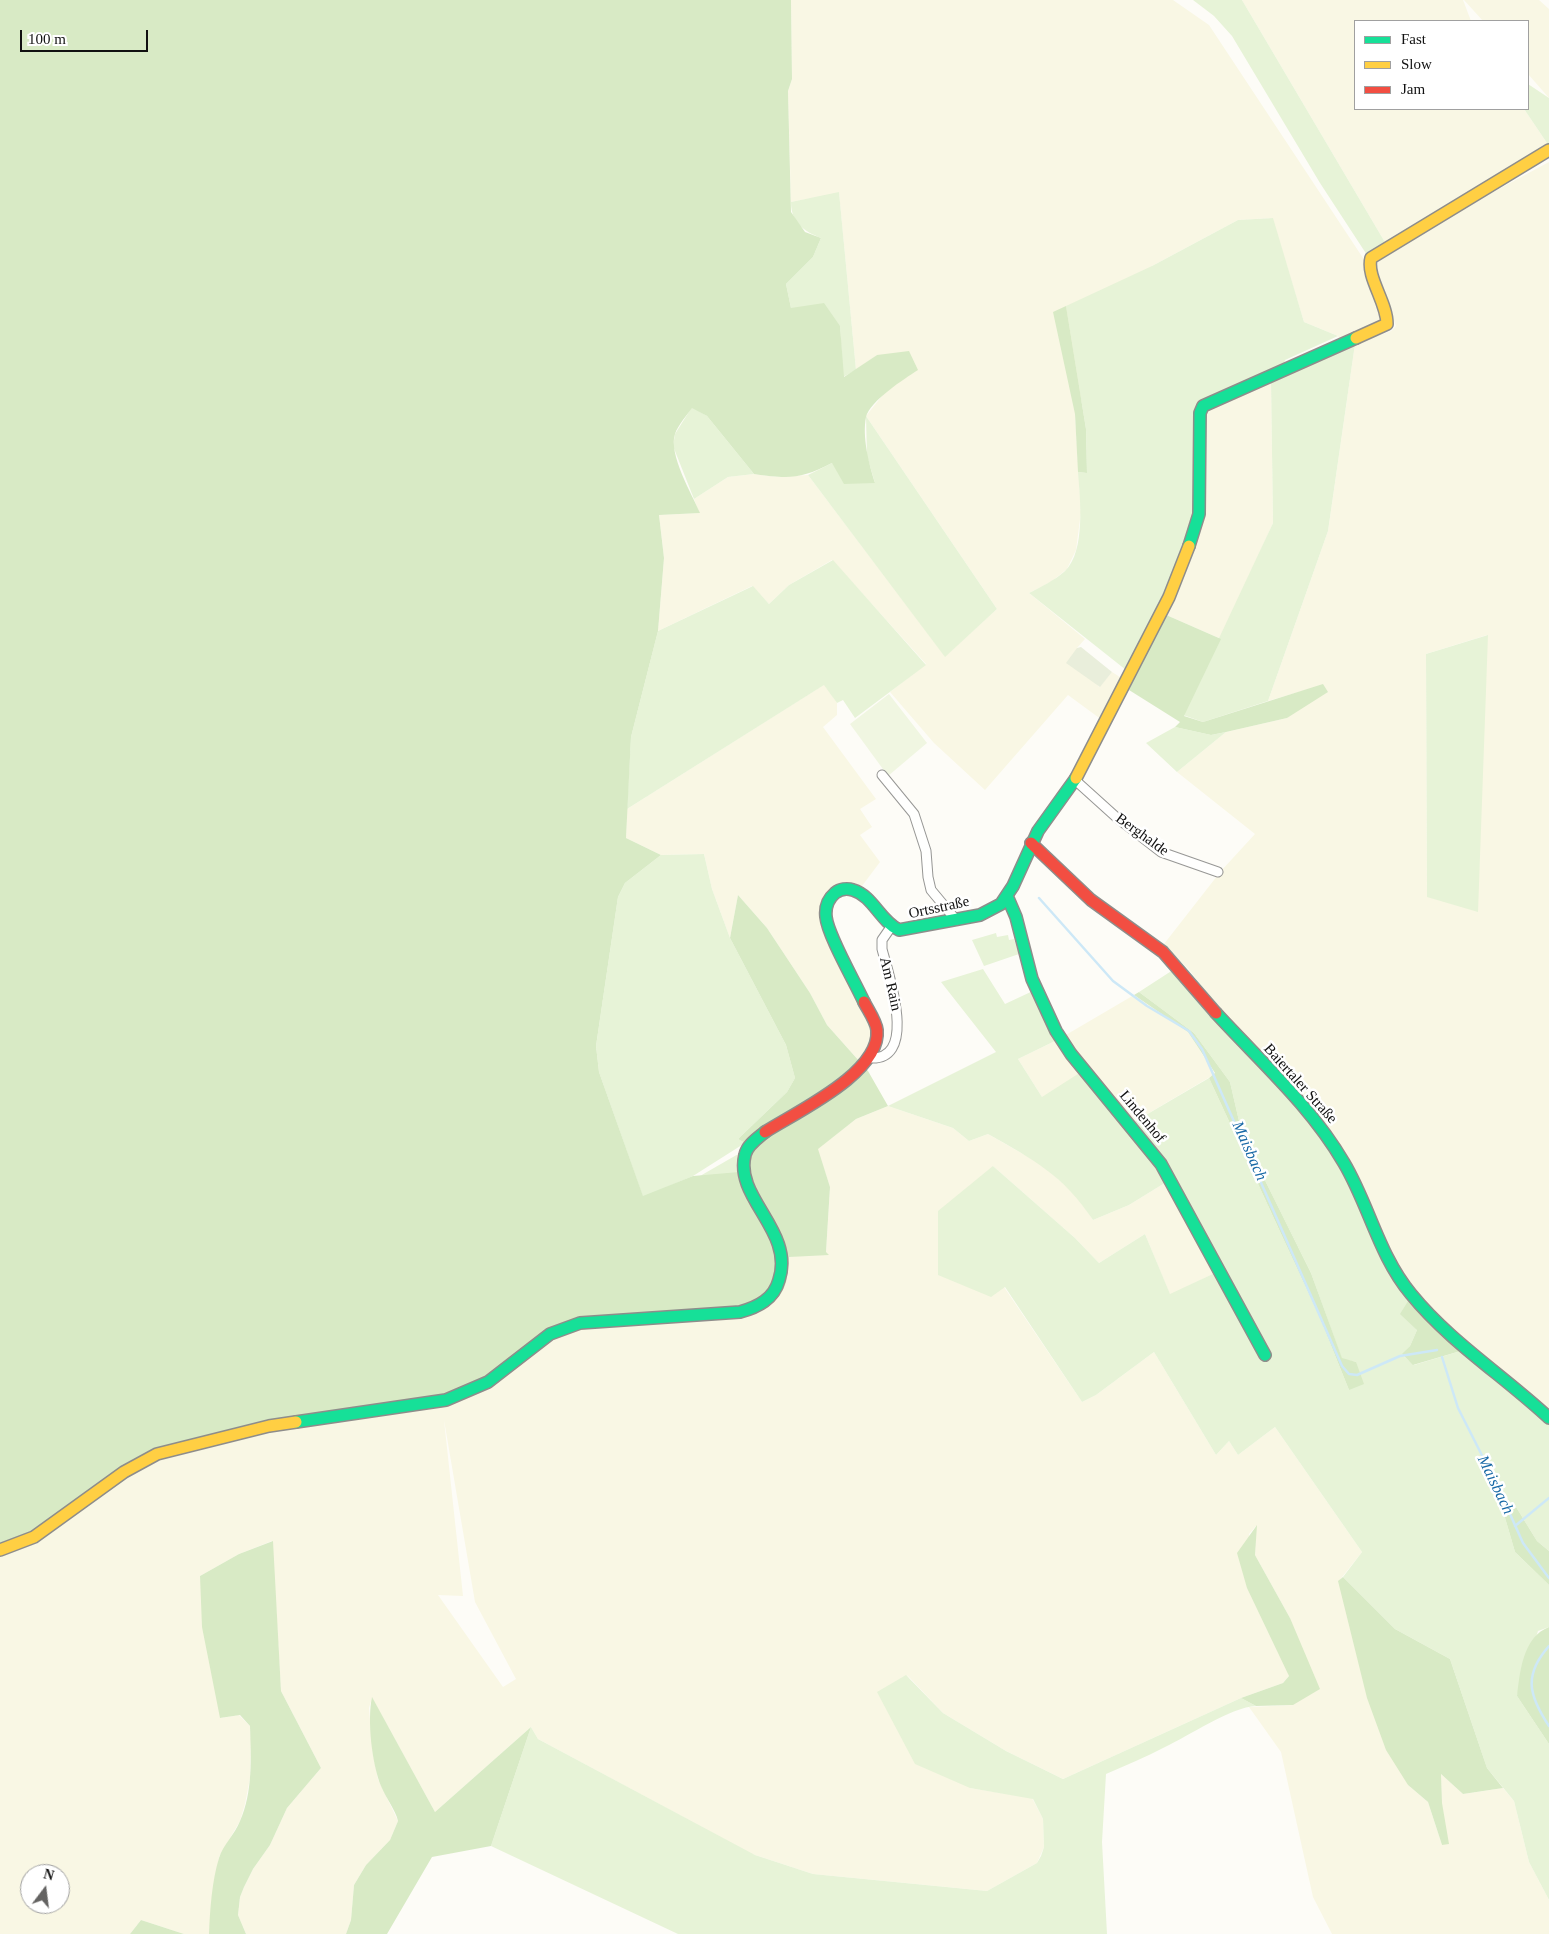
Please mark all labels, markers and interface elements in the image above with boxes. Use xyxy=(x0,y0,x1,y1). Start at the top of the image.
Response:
scale bar xyxy=(22,20,150,52)
legend xyxy=(1354,20,1529,110)
text: 100 m xyxy=(28,31,66,47)
text: Fast xyxy=(1401,31,1426,47)
text: Slow xyxy=(1401,56,1432,72)
text: Jam xyxy=(1401,81,1425,97)
street label: Berghalde xyxy=(1112,810,1172,860)
street label: Ortsstraße xyxy=(907,893,971,923)
street label: Am Rain xyxy=(875,955,905,1013)
street label: Baiertaler Straße xyxy=(1259,1040,1341,1128)
street label: Lindenhof xyxy=(1115,1087,1169,1147)
water label: Maisbach xyxy=(1227,1118,1271,1184)
water label: Maisbach xyxy=(1473,1452,1517,1518)
north arrow xyxy=(20,1864,70,1914)
text: N xyxy=(42,1866,56,1884)

